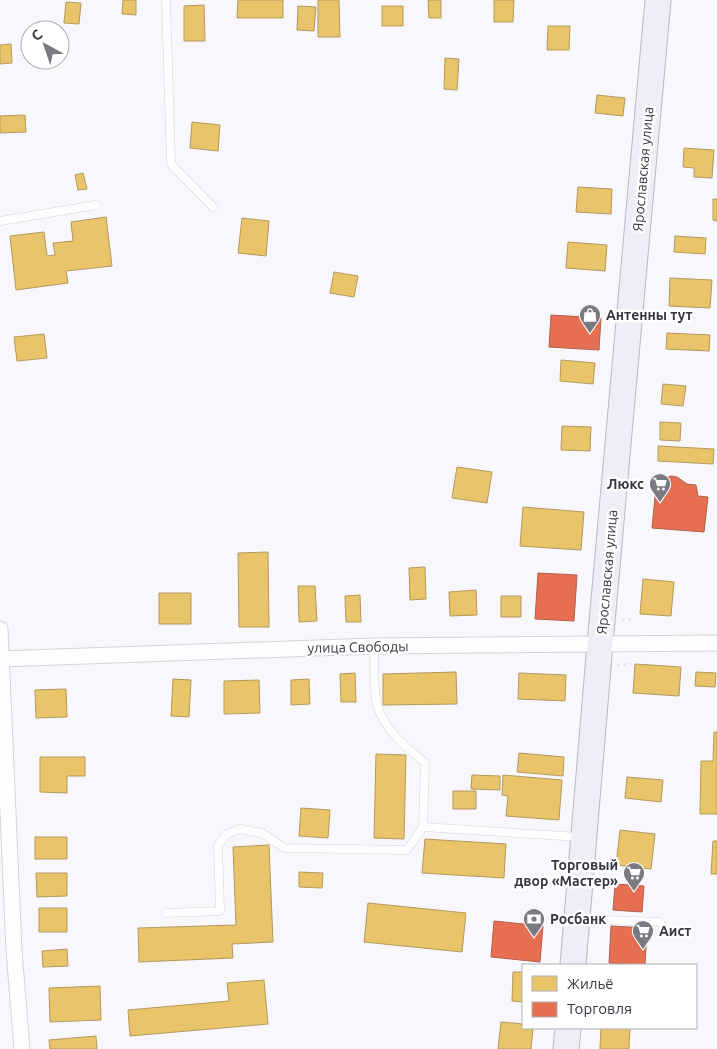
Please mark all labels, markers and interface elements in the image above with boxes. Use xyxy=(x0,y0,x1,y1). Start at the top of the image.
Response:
north arrow xyxy=(20,20,70,70)
text: С xyxy=(28,26,45,44)
street label: Ярославская улица xyxy=(630,106,656,232)
shop icon: Антенны тут xyxy=(578,303,602,334)
place label: Антенны тут xyxy=(606,307,693,323)
supermarket icon: Люкс xyxy=(648,472,672,503)
place label: Люкс xyxy=(607,476,644,492)
street label: Ярославская улица xyxy=(594,509,620,635)
street label: улица Свободы xyxy=(307,638,409,656)
place label: Торговый двор «Мастер» xyxy=(514,857,618,889)
supermarket icon: Торговый двор «Мастер» xyxy=(622,861,646,892)
bank icon: Росбанк xyxy=(522,907,546,938)
place label: Росбанк xyxy=(550,911,606,927)
supermarket icon: Аист xyxy=(631,919,655,950)
place label: Аист xyxy=(659,923,691,939)
legend xyxy=(522,964,697,1029)
text: Жильё xyxy=(567,975,614,992)
text: Торговля xyxy=(567,1000,632,1017)

